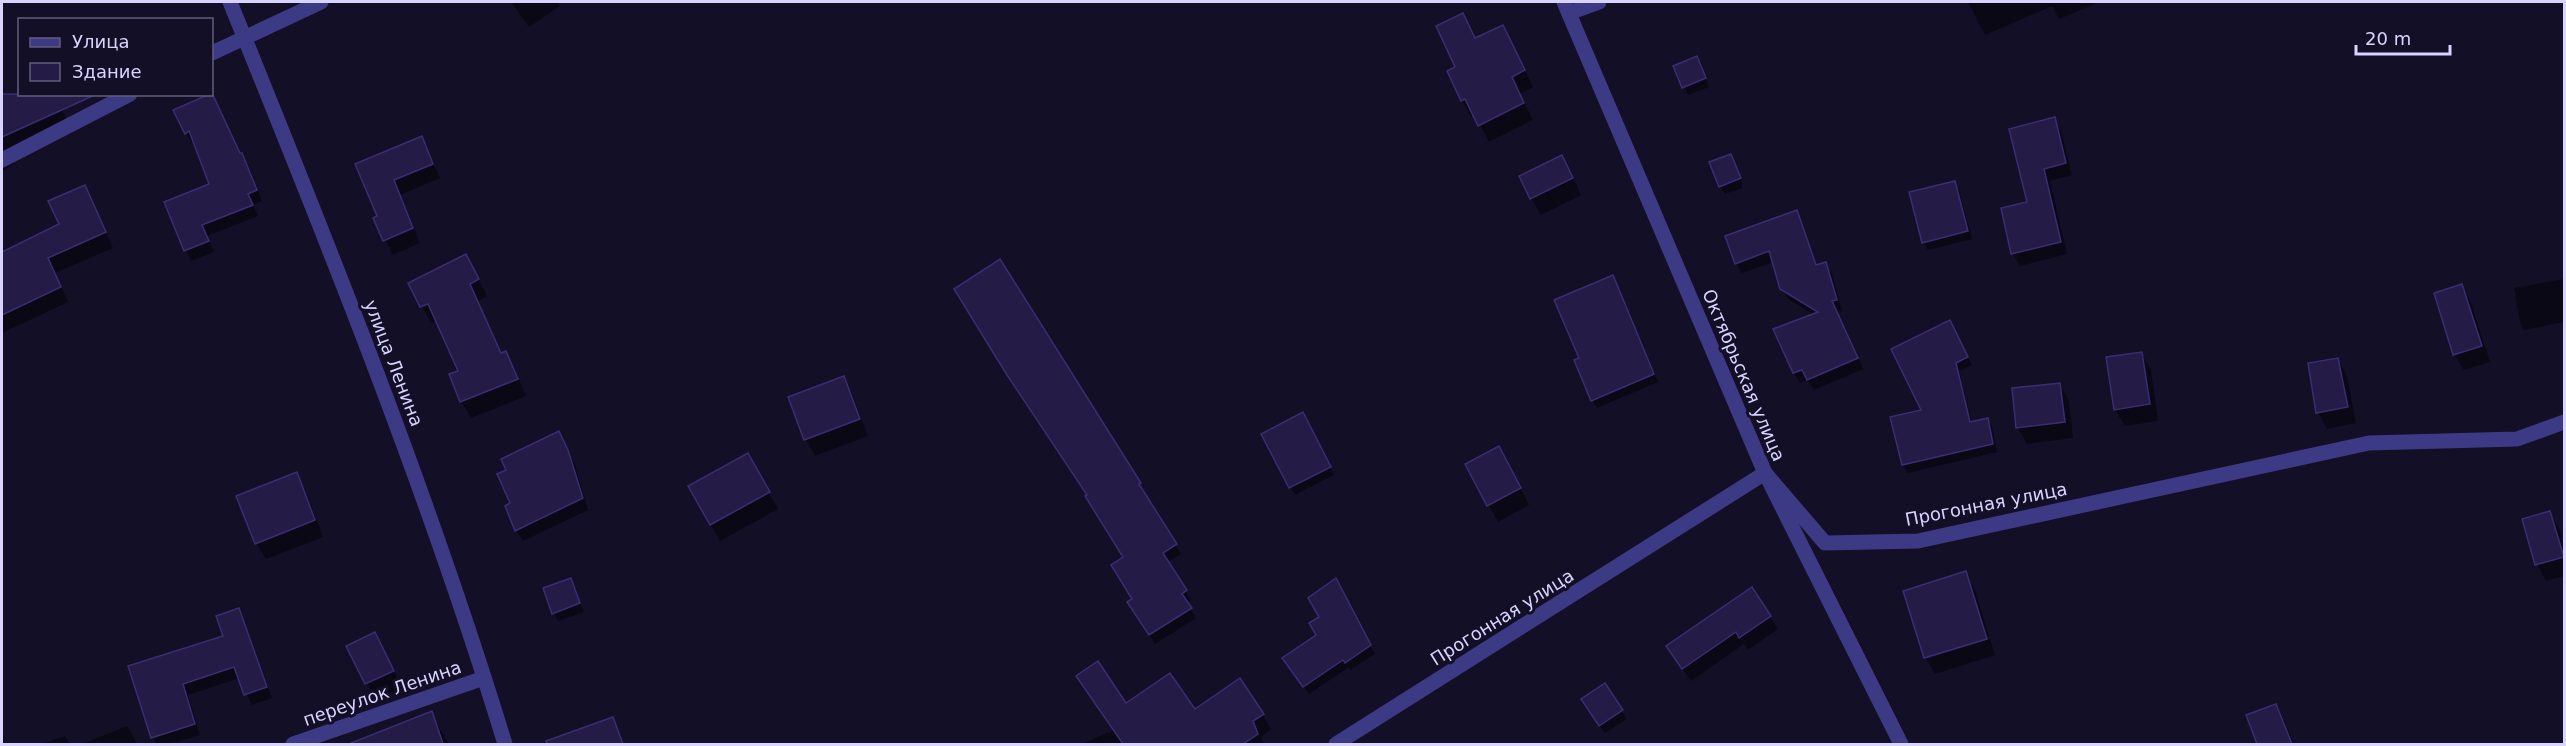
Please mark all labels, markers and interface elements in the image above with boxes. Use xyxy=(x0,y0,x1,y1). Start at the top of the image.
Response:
legend xyxy=(18,18,213,96)
scale bar xyxy=(2356,18,2450,56)
text: 20 m xyxy=(2365,28,2411,49)
text: Улица xyxy=(72,31,129,52)
text: Здание xyxy=(72,61,142,82)
street label: Октябрьская улица xyxy=(1698,286,1790,464)
street label: улица Ленина xyxy=(360,297,428,429)
street label: Прогонная улица xyxy=(1903,478,2069,530)
street label: Прогонная улица xyxy=(1427,564,1577,670)
street label: переулок Ленина xyxy=(300,656,464,730)

